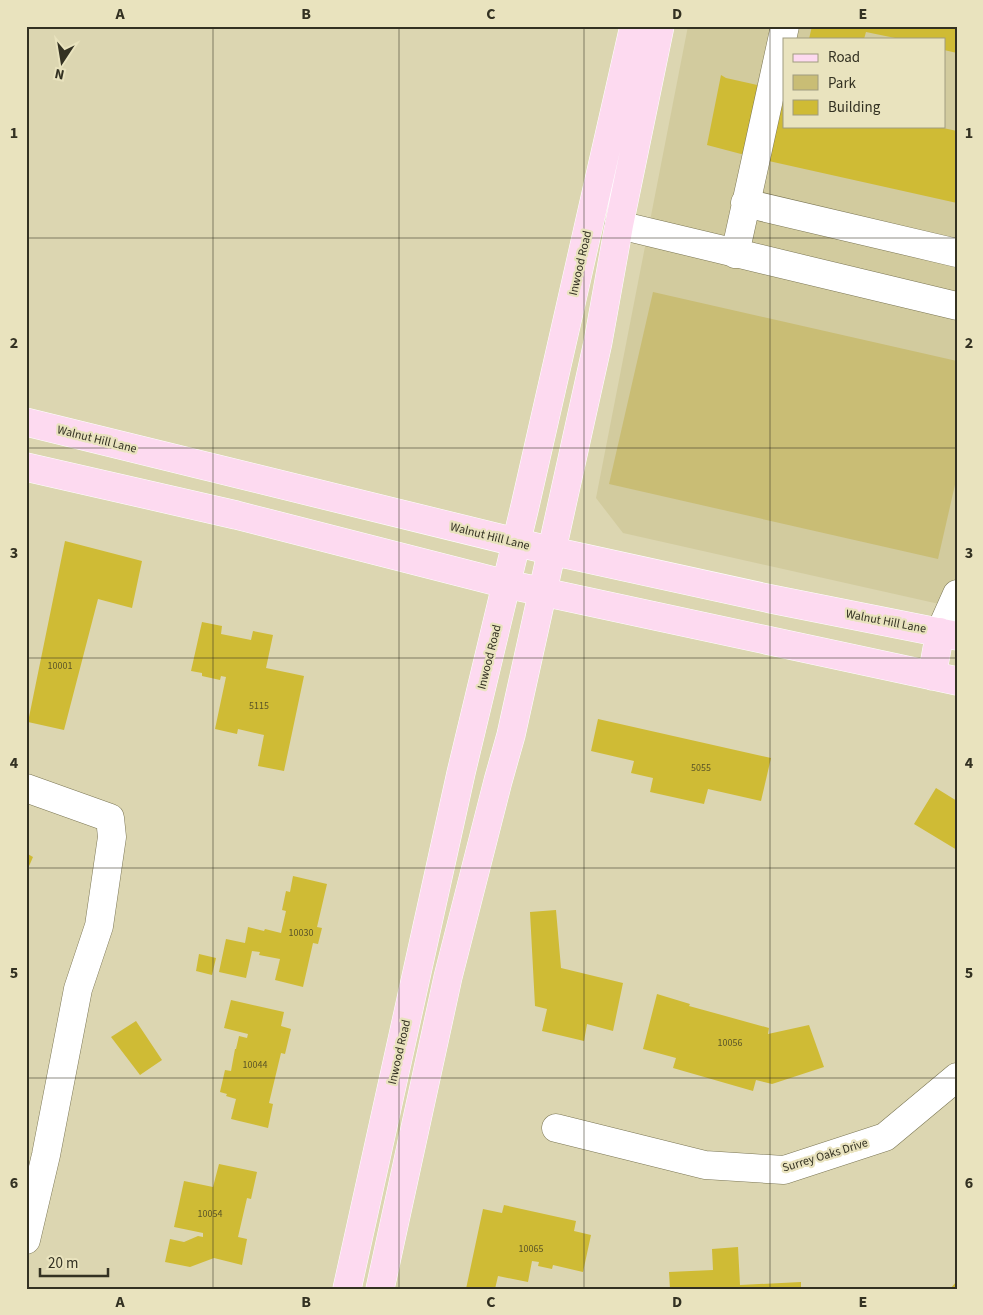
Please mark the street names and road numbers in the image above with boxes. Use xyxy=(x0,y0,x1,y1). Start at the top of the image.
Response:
street label: Inwood Road xyxy=(565,229,596,297)
street label: Walnut Hill Lane xyxy=(55,421,139,458)
street label: Walnut Hill Lane xyxy=(448,518,532,555)
street label: Walnut Hill Lane xyxy=(844,605,928,638)
street label: Inwood Road xyxy=(473,623,506,691)
street label: Inwood Road xyxy=(384,1018,415,1086)
street label: Surrey Oaks Drive xyxy=(780,1134,870,1177)

